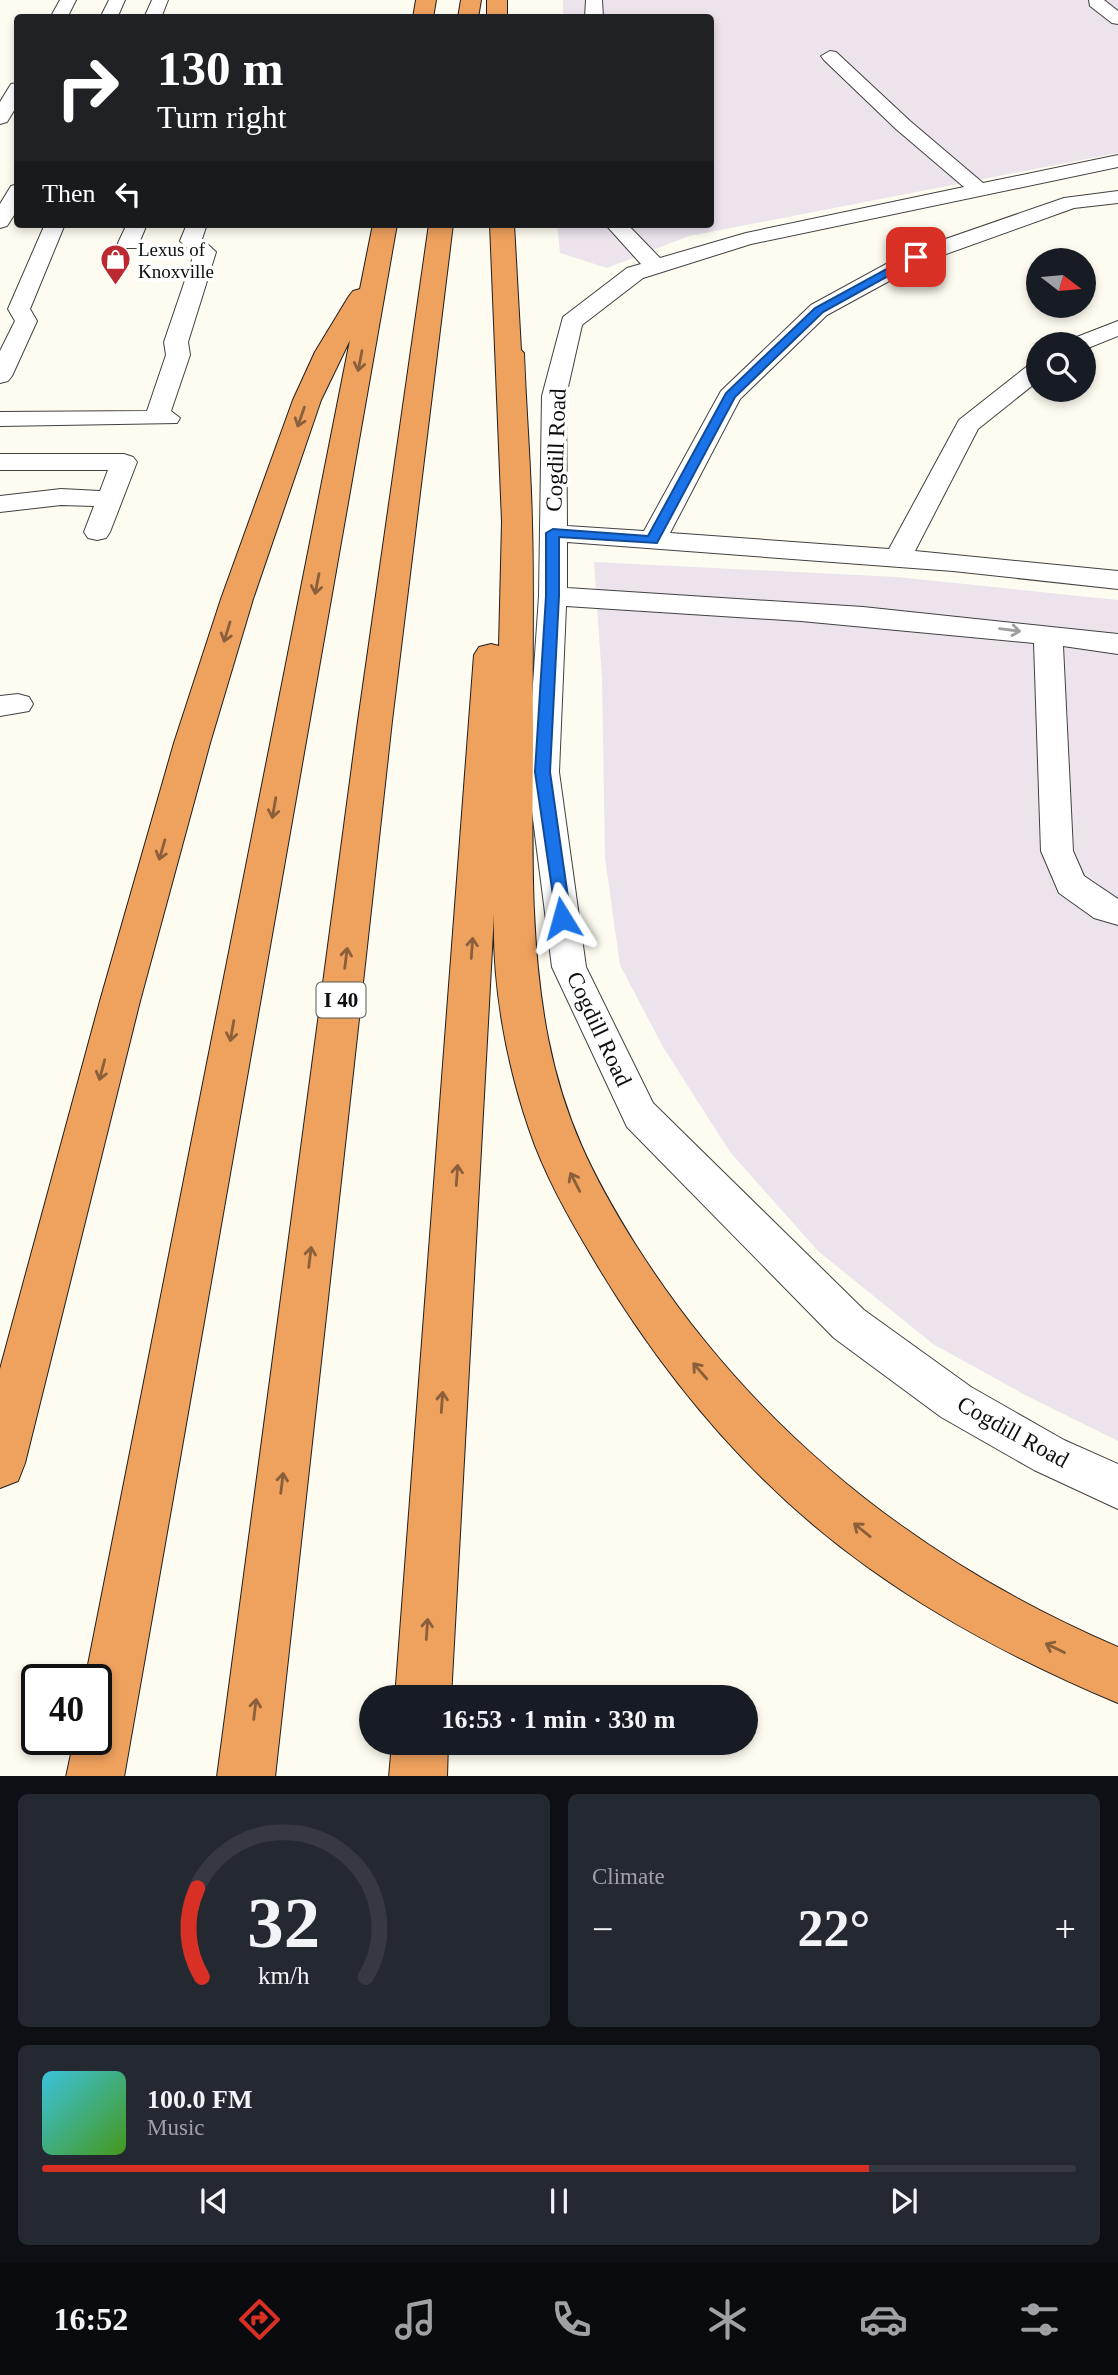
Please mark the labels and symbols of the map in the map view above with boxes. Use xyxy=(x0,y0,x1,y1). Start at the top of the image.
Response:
pin xyxy=(886,227,946,287)
place label: Lexus of Knoxville xyxy=(138,239,214,282)
shop icon: Lexus of Knoxville xyxy=(98,243,132,287)
north arrow xyxy=(1026,248,1096,318)
one-way arrow xyxy=(352,349,366,372)
street label: Cogdill Road xyxy=(541,387,571,512)
one-way arrow xyxy=(294,405,306,427)
one-way arrow xyxy=(309,572,323,595)
one-way arrow xyxy=(219,621,232,643)
one-way arrow xyxy=(998,624,1020,637)
one-way arrow xyxy=(267,796,280,819)
one-way arrow xyxy=(155,839,168,861)
position arrow xyxy=(525,881,599,955)
one-way arrow xyxy=(466,938,479,960)
one-way arrow xyxy=(340,947,353,970)
street label: Cogdill Road xyxy=(562,968,637,1091)
road number: I 40 xyxy=(316,982,366,1018)
one-way arrow xyxy=(225,1019,239,1042)
one-way arrow xyxy=(95,1058,108,1080)
one-way arrow xyxy=(451,1165,464,1187)
one-way arrow xyxy=(568,1172,581,1193)
one-way arrow xyxy=(303,1246,316,1269)
one-way arrow xyxy=(692,1362,708,1380)
street label: Cogdill Road xyxy=(953,1391,1073,1473)
one-way arrow xyxy=(436,1392,449,1414)
one-way arrow xyxy=(276,1472,289,1495)
one-way arrow xyxy=(853,1522,872,1537)
one-way arrow xyxy=(421,1618,434,1641)
one-way arrow xyxy=(1045,1641,1066,1655)
speed limit sign: 40 xyxy=(21,1664,112,1755)
one-way arrow xyxy=(248,1698,261,1721)

